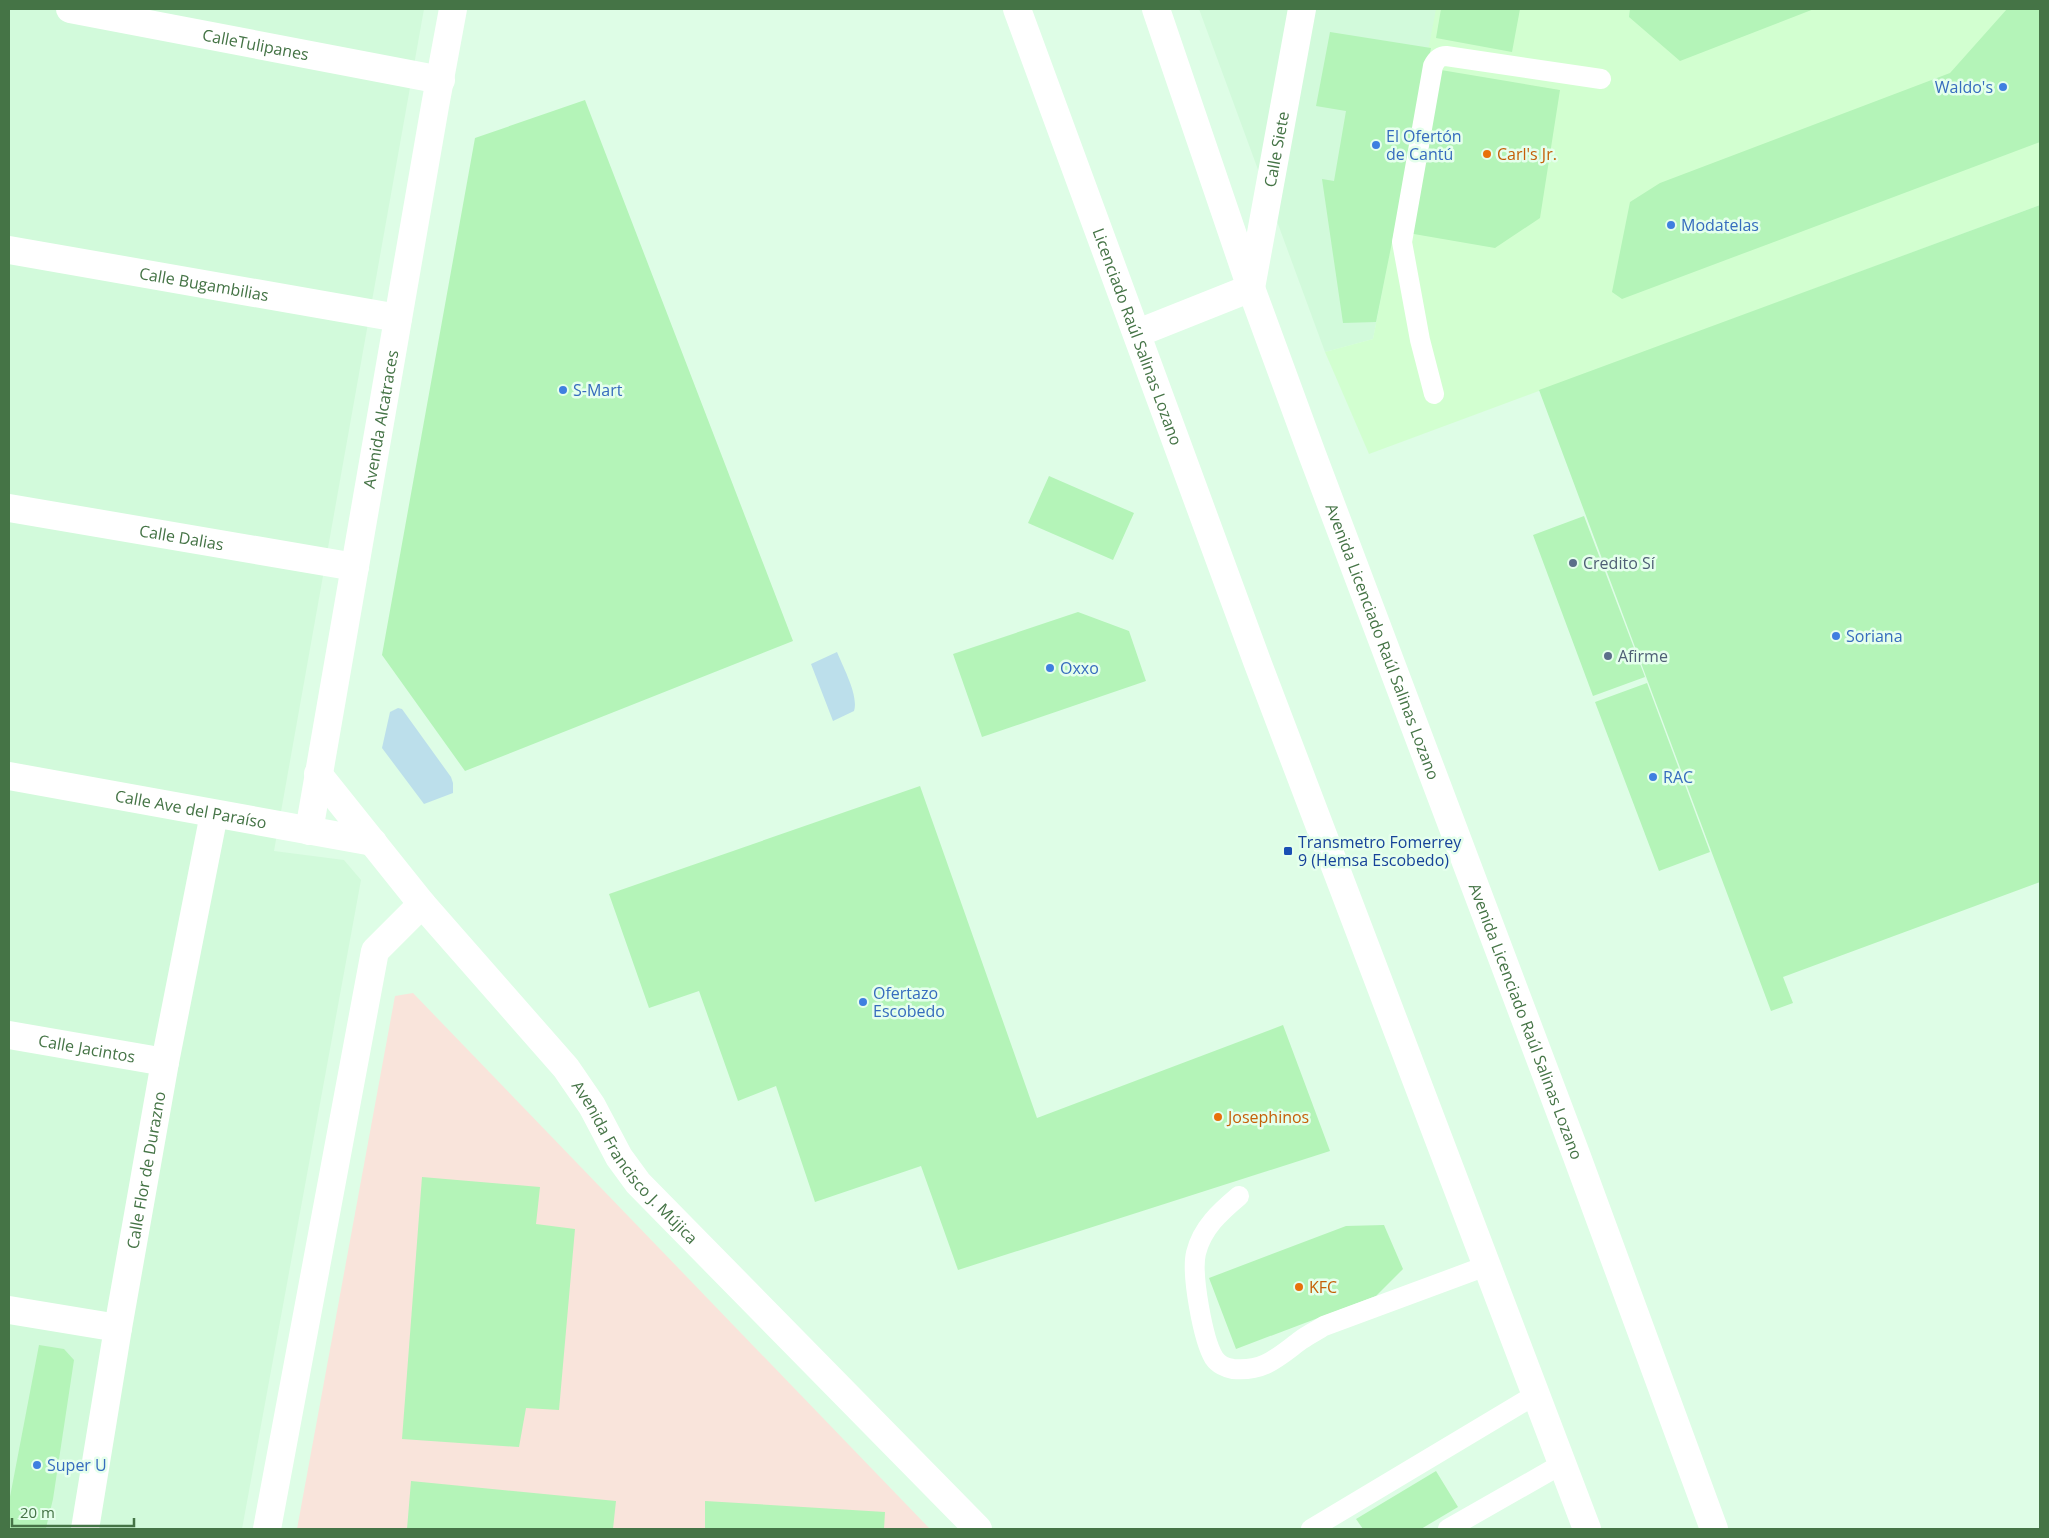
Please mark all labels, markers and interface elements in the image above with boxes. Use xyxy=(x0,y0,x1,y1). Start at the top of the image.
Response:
street label: CalleTulipanes xyxy=(201,24,311,65)
place label: Waldo's xyxy=(1935,76,1993,98)
marker: Waldo's xyxy=(1997,81,2009,93)
street label: Calle Siete xyxy=(1259,110,1294,189)
place label: El Ofertón de Cantú xyxy=(1386,125,1462,165)
marker: El Ofertón de Cantú xyxy=(1370,139,1382,151)
place label: Carl's Jr. xyxy=(1497,143,1557,165)
marker: Carl's Jr. xyxy=(1481,148,1493,160)
place label: Modatelas xyxy=(1681,214,1759,236)
marker: Modatelas xyxy=(1665,219,1677,231)
street label: Licenciado Raúl Salinas Lozano xyxy=(1087,225,1188,448)
street label: Calle Bugambilias xyxy=(138,262,271,306)
street label: Avenida Alcatraces xyxy=(358,348,403,490)
place label: S-Mart xyxy=(573,379,623,401)
marker: S-Mart xyxy=(557,384,569,396)
street label: Avenida Licenciado Raúl Salinas Lozano xyxy=(1321,500,1445,783)
street label: Calle Dalias xyxy=(138,519,225,555)
place label: Credito Sí xyxy=(1583,552,1656,574)
marker: Credito Sí xyxy=(1567,557,1579,569)
place label: Soriana xyxy=(1846,625,1903,647)
marker: Soriana xyxy=(1830,630,1842,642)
place label: Afirme xyxy=(1618,645,1668,667)
marker: Afirme xyxy=(1602,650,1614,662)
place label: Oxxo xyxy=(1060,657,1099,679)
marker: Oxxo xyxy=(1044,662,1056,674)
place label: RAC xyxy=(1663,766,1693,788)
marker: RAC xyxy=(1647,771,1659,783)
street label: Calle Ave del Paraíso xyxy=(113,784,269,834)
place label: Transmetro Fomerrey 9 (Hemsa Escobedo) xyxy=(1298,831,1462,871)
marker: Transmetro Fomerrey 9 (Hemsa Escobedo) xyxy=(1282,845,1294,857)
street label: Avenida Licenciado Raúl Salinas Lozano xyxy=(1464,880,1588,1163)
place label: Ofertazo Escobedo xyxy=(873,982,945,1022)
marker: Ofertazo Escobedo xyxy=(857,996,869,1008)
street label: Calle Jacintos xyxy=(37,1029,137,1068)
street label: Avenida Francisco J. Mújica xyxy=(567,1076,703,1249)
street label: Calle Flor de Durazno xyxy=(121,1090,171,1251)
place label: Josephinos xyxy=(1226,1106,1309,1128)
marker: Josephinos xyxy=(1212,1111,1224,1123)
place label: KFC xyxy=(1309,1276,1337,1298)
marker: KFC xyxy=(1293,1281,1305,1293)
place label: Super U xyxy=(47,1454,107,1476)
marker: Super U xyxy=(31,1459,43,1471)
scale bar xyxy=(12,1496,135,1528)
text: 20 m xyxy=(20,1502,55,1522)

